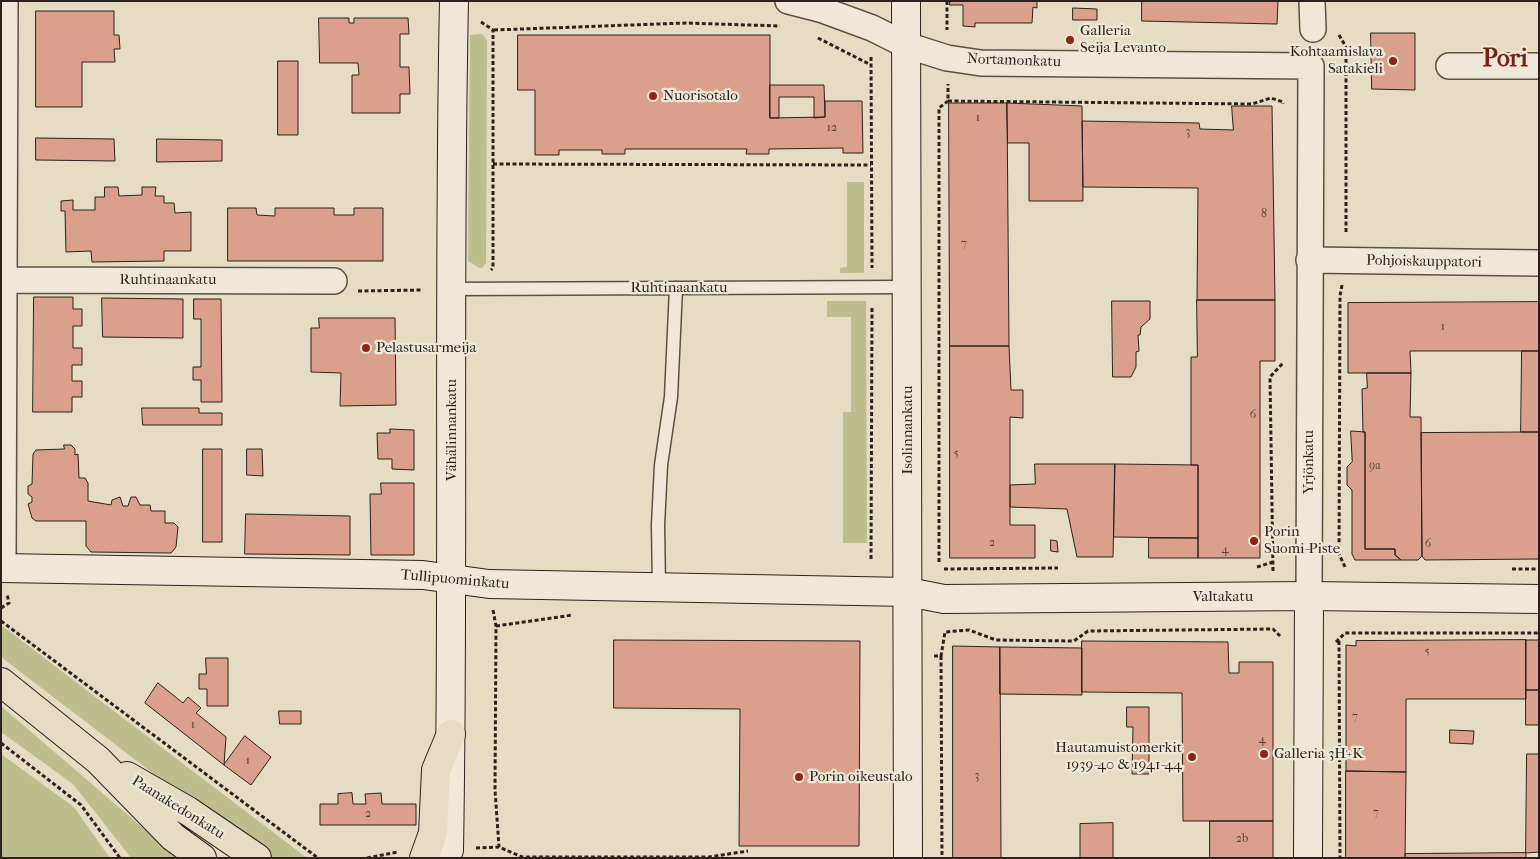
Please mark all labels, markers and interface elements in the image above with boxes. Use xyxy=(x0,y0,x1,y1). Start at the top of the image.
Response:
place label: Galleria Seija Levanto xyxy=(1080,22,1166,57)
marker: Galleria Seija Levanto xyxy=(1064,34,1076,46)
place label: Kohtaamislava Satakieli xyxy=(1290,43,1383,78)
district label: Pori xyxy=(1482,45,1528,75)
street label: Nortamonkatu xyxy=(966,50,1062,72)
marker: Kohtaamislava Satakieli xyxy=(1387,55,1399,67)
place label: Nuorisotalo xyxy=(663,87,738,105)
marker: Nuorisotalo xyxy=(647,90,659,102)
house number: 1 xyxy=(976,111,980,125)
house number: 12 xyxy=(827,121,837,135)
house number: 3 xyxy=(1186,125,1190,139)
house number: 8 xyxy=(1261,207,1267,221)
house number: 7 xyxy=(961,237,967,251)
street label: Pohjoiskauppatori xyxy=(1366,252,1482,272)
street label: Ruhtinaankatu xyxy=(120,271,216,289)
street label: Ruhtinaankatu xyxy=(631,279,727,297)
house number: 1 xyxy=(1441,320,1445,334)
place label: Pelastusarmeija xyxy=(376,339,476,357)
marker: Pelastusarmeija xyxy=(360,342,372,354)
street label: Vähälinnankatu xyxy=(443,379,461,481)
street label: Isolinnankatu xyxy=(899,386,917,474)
house number: 6 xyxy=(1250,408,1256,422)
street label: Yrjönkatu xyxy=(1300,430,1318,494)
house number: 5 xyxy=(953,447,959,461)
house number: 9a xyxy=(1369,459,1381,473)
place label: Porin Suomi-Piste xyxy=(1264,523,1340,558)
marker: Porin Suomi-Piste xyxy=(1248,535,1260,547)
house number: 2 xyxy=(989,536,995,550)
house number: 6 xyxy=(1425,537,1431,551)
house number: 4 xyxy=(1221,543,1229,557)
street label: Tullipuominkatu xyxy=(400,566,510,594)
street label: Valtakatu xyxy=(1193,588,1253,606)
house number: 5 xyxy=(1424,645,1430,659)
house number: 7 xyxy=(1352,710,1358,724)
house number: 1 xyxy=(191,718,195,732)
house number: 4 xyxy=(1258,733,1266,747)
place label: Hautamuistomerkit 1939-40 & 1941-44 xyxy=(1055,739,1182,774)
place label: Galleria 3H+K xyxy=(1274,745,1363,763)
marker: Galleria 3H+K xyxy=(1258,748,1270,760)
marker: Hautamuistomerkit 1939-40 & 1941-44 xyxy=(1186,751,1198,763)
house number: 1 xyxy=(246,754,250,768)
place label: Porin oikeustalo xyxy=(809,768,913,786)
house number: 3 xyxy=(975,769,979,783)
marker: Porin oikeustalo xyxy=(793,771,805,783)
street label: Paanakedonkatu xyxy=(128,772,228,844)
house number: 7 xyxy=(1373,806,1379,820)
house number: 2 xyxy=(365,807,371,821)
house number: 2b xyxy=(1236,832,1248,846)

